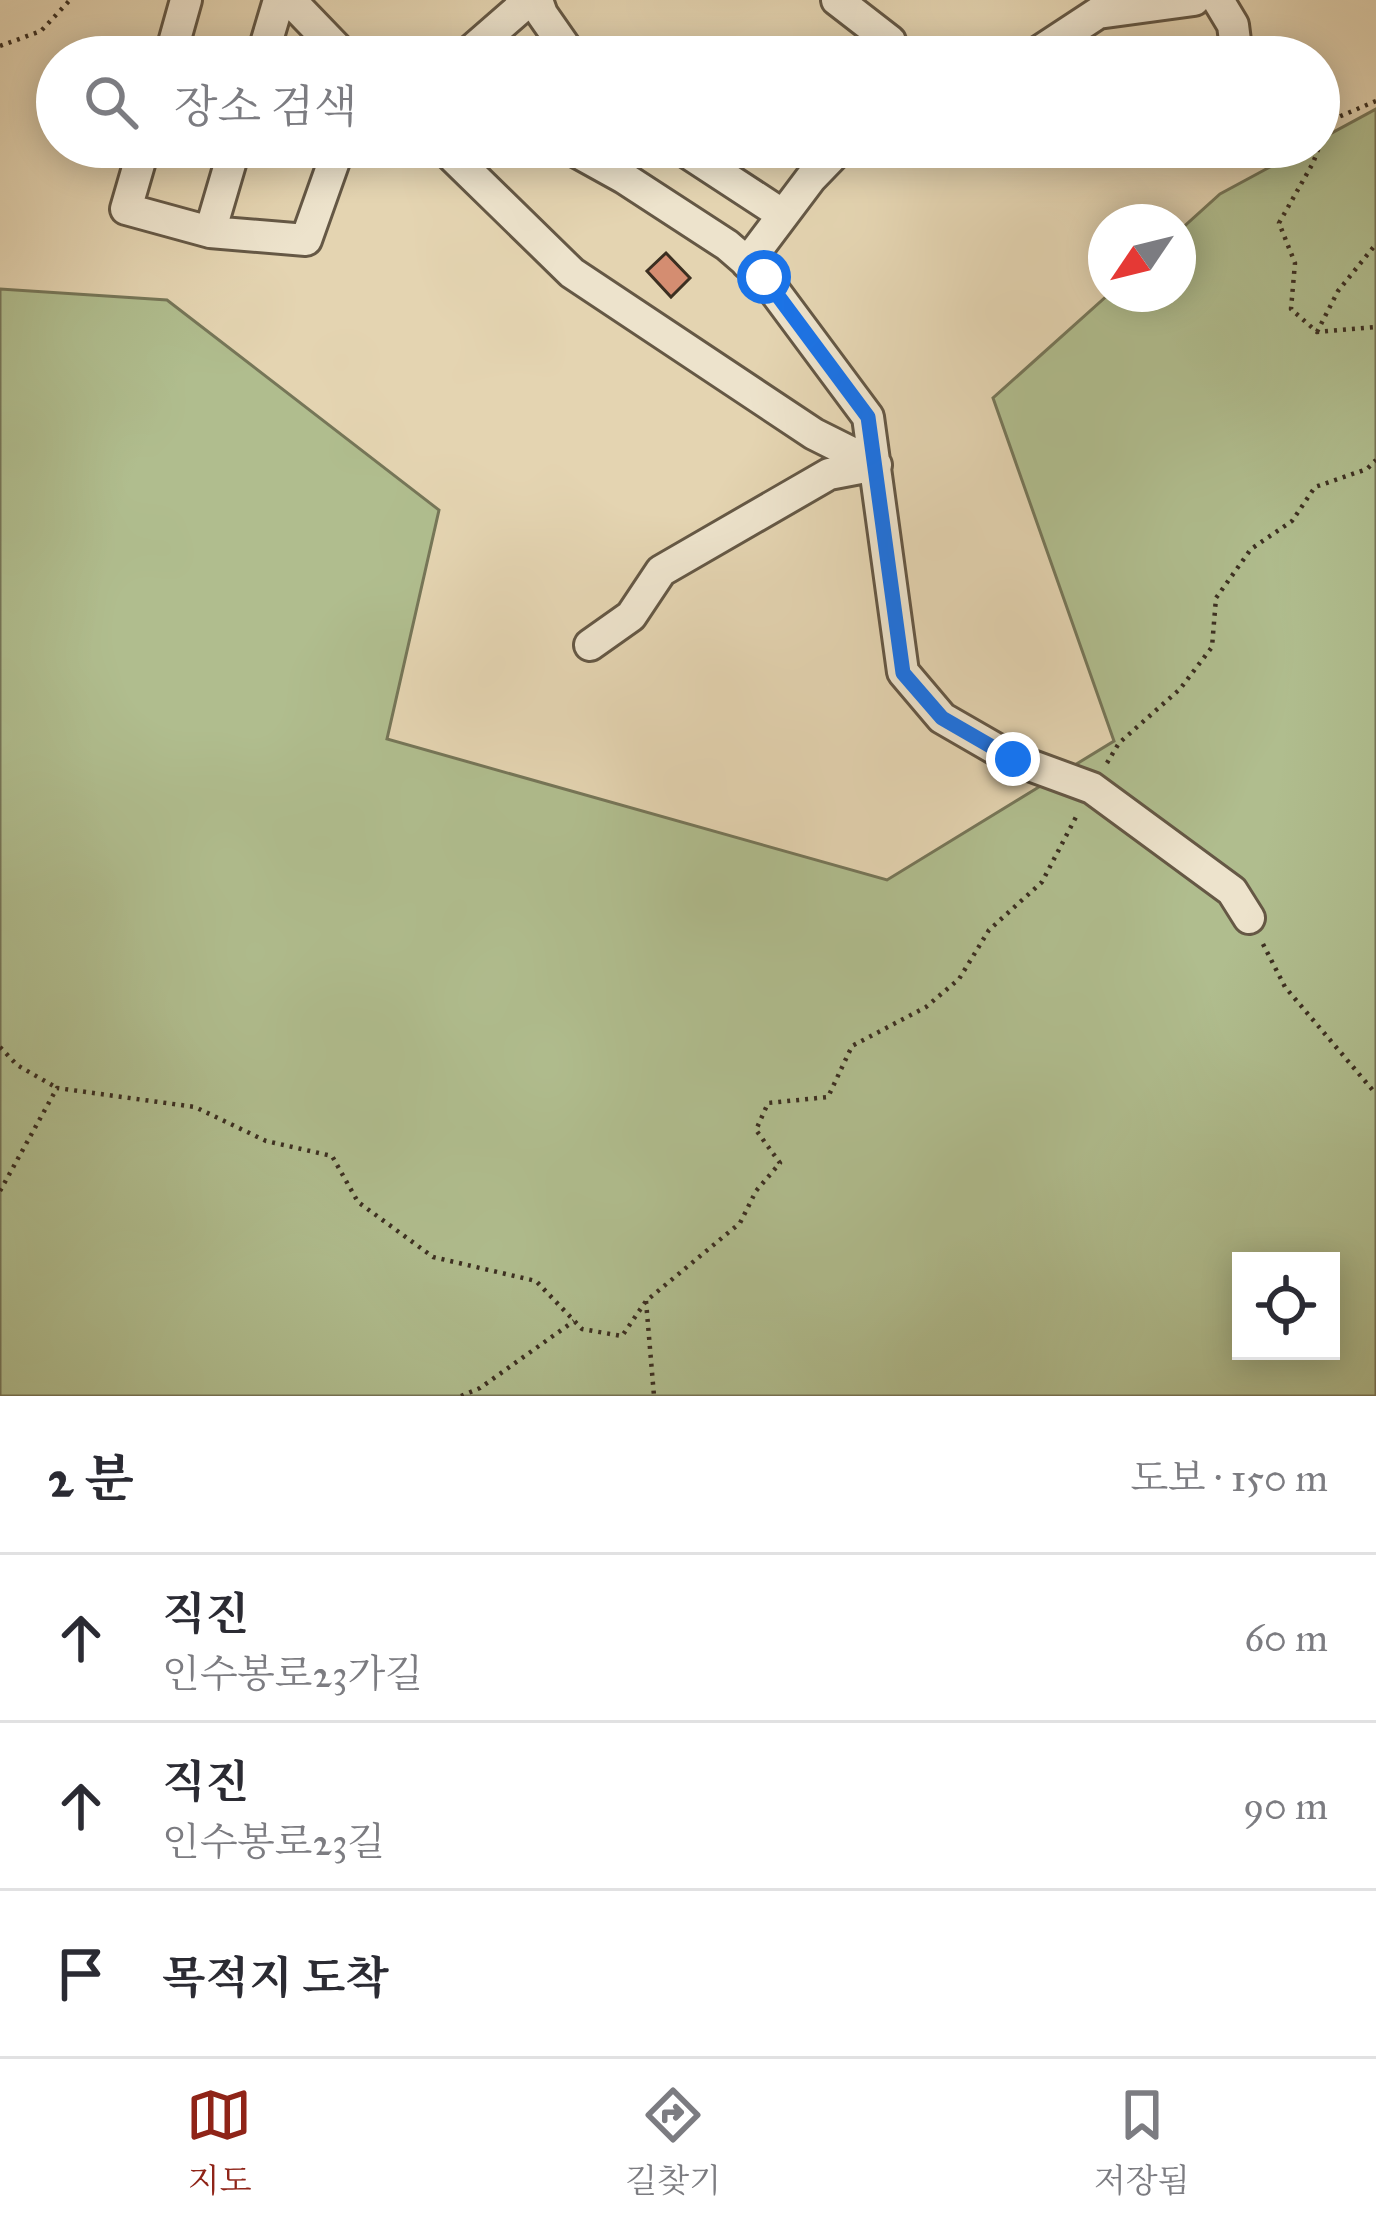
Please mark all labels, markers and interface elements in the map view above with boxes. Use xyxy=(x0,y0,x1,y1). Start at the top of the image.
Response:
search box xyxy=(36,36,1340,168)
icon: search xyxy=(78,69,144,135)
text: 장소 검색 xyxy=(174,79,358,134)
north arrow xyxy=(1088,204,1196,312)
route start xyxy=(737,250,791,304)
route end xyxy=(986,732,1040,786)
map controls xyxy=(1232,1252,1340,1360)
button: locate xyxy=(1232,1252,1340,1360)
text: 2 분 xyxy=(48,1448,133,1510)
text: 도보 · 150 m xyxy=(1130,1454,1328,1502)
text: 직진 xyxy=(162,1586,249,1641)
icon: ahead xyxy=(48,1605,114,1671)
text: 60 m xyxy=(1244,1614,1328,1662)
text: 인수봉로23가길 xyxy=(162,1650,423,1698)
text: 직진 xyxy=(162,1754,249,1809)
icon: ahead xyxy=(48,1773,114,1839)
text: 90 m xyxy=(1243,1782,1328,1830)
text: 인수봉로23길 xyxy=(162,1818,385,1866)
icon: arrive xyxy=(48,1941,114,2007)
text: 목적지 도착 xyxy=(162,1950,389,2005)
tab: 지도 xyxy=(186,2082,252,2201)
tab: 길찾기 xyxy=(625,2082,721,2201)
tab: 저장됨 xyxy=(1094,2082,1190,2201)

